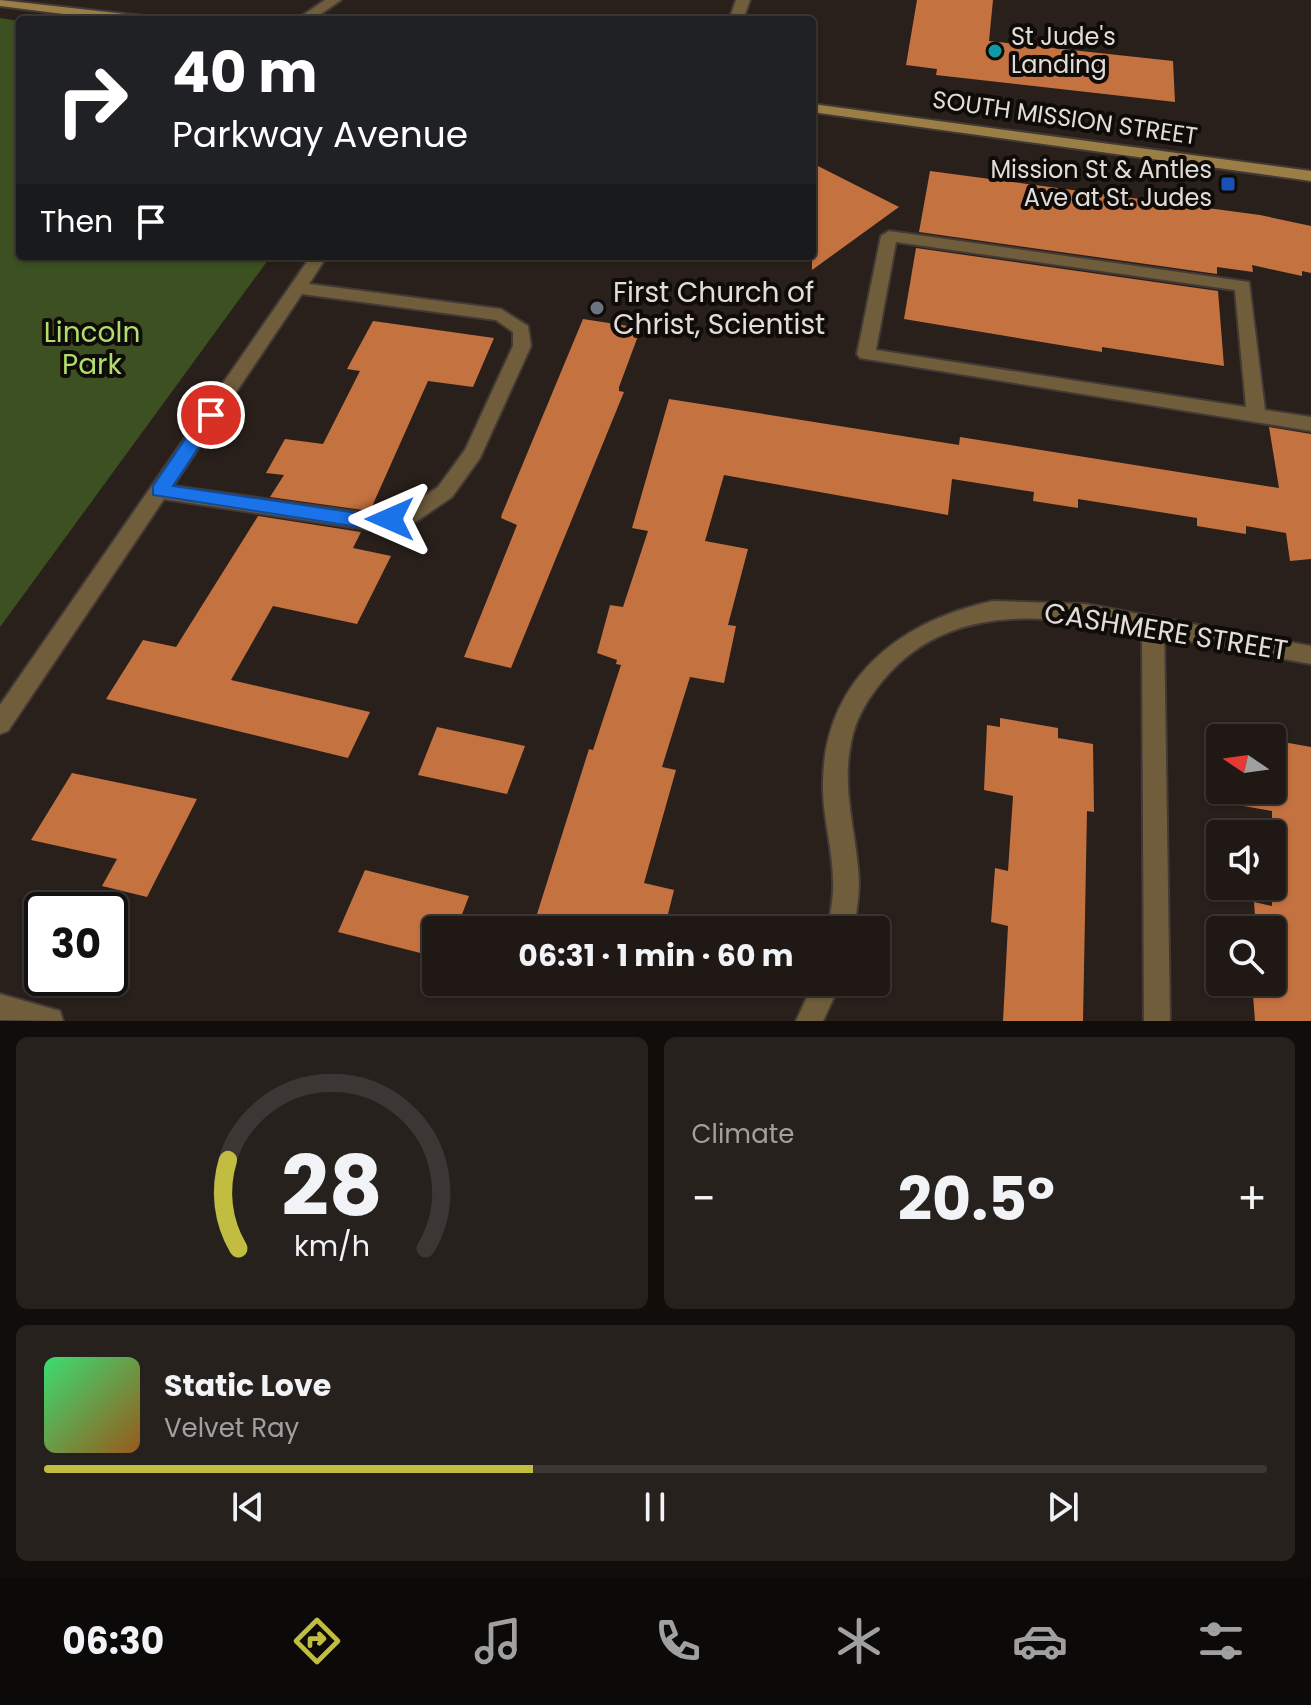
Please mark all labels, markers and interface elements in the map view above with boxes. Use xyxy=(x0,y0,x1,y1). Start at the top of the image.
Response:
place label: St Jude's Landing xyxy=(1011,20,1116,81)
text: 40 m xyxy=(172,33,318,112)
marker: St Jude's Landing xyxy=(986,42,1004,60)
icon: right xyxy=(40,48,144,152)
street label: SOUTH MISSION STREET xyxy=(930,83,1200,152)
text: Parkway Avenue xyxy=(172,109,468,160)
place label: Mission St & Antles Ave at St. Judes xyxy=(990,153,1212,214)
marker: Mission St & Antles Ave at St. Judes xyxy=(1219,175,1237,193)
text: Then xyxy=(40,200,113,243)
icon: arrive xyxy=(129,200,173,244)
place label: First Church of Christ, Scientist xyxy=(613,273,825,344)
marker: First Church of Christ, Scientist xyxy=(588,299,606,317)
park label: Lincoln Park xyxy=(44,313,140,384)
pin xyxy=(177,381,245,449)
icon: arrive xyxy=(189,393,233,437)
position arrow xyxy=(348,477,432,561)
street label: CASHMERE STREET xyxy=(1041,593,1291,670)
north arrow xyxy=(1206,724,1286,804)
map controls xyxy=(1206,724,1286,996)
button: sound xyxy=(1206,820,1286,900)
speed limit sign: 30 xyxy=(24,892,128,996)
button: search xyxy=(1206,916,1286,996)
text: 06:31 · 1 min · 60 m xyxy=(518,934,794,977)
text: Climate xyxy=(692,1116,794,1152)
text: 28 xyxy=(281,1128,382,1244)
text: 20.5° xyxy=(898,1157,1055,1241)
text: − xyxy=(692,1168,716,1229)
text: + xyxy=(1237,1168,1267,1229)
text: km/h xyxy=(294,1226,370,1266)
text: Static Love xyxy=(164,1364,331,1407)
text: Velvet Ray xyxy=(164,1410,299,1446)
icon: previous xyxy=(226,1485,270,1529)
icon: pause xyxy=(633,1485,677,1529)
icon: next xyxy=(1041,1485,1085,1529)
icon: directions xyxy=(289,1613,345,1669)
icon: music xyxy=(470,1613,526,1669)
icon: phone xyxy=(650,1613,706,1669)
icon: climate xyxy=(831,1613,887,1669)
icon: car xyxy=(1012,1613,1068,1669)
icon: filters xyxy=(1193,1613,1249,1669)
text: 06:30 xyxy=(62,1616,164,1667)

